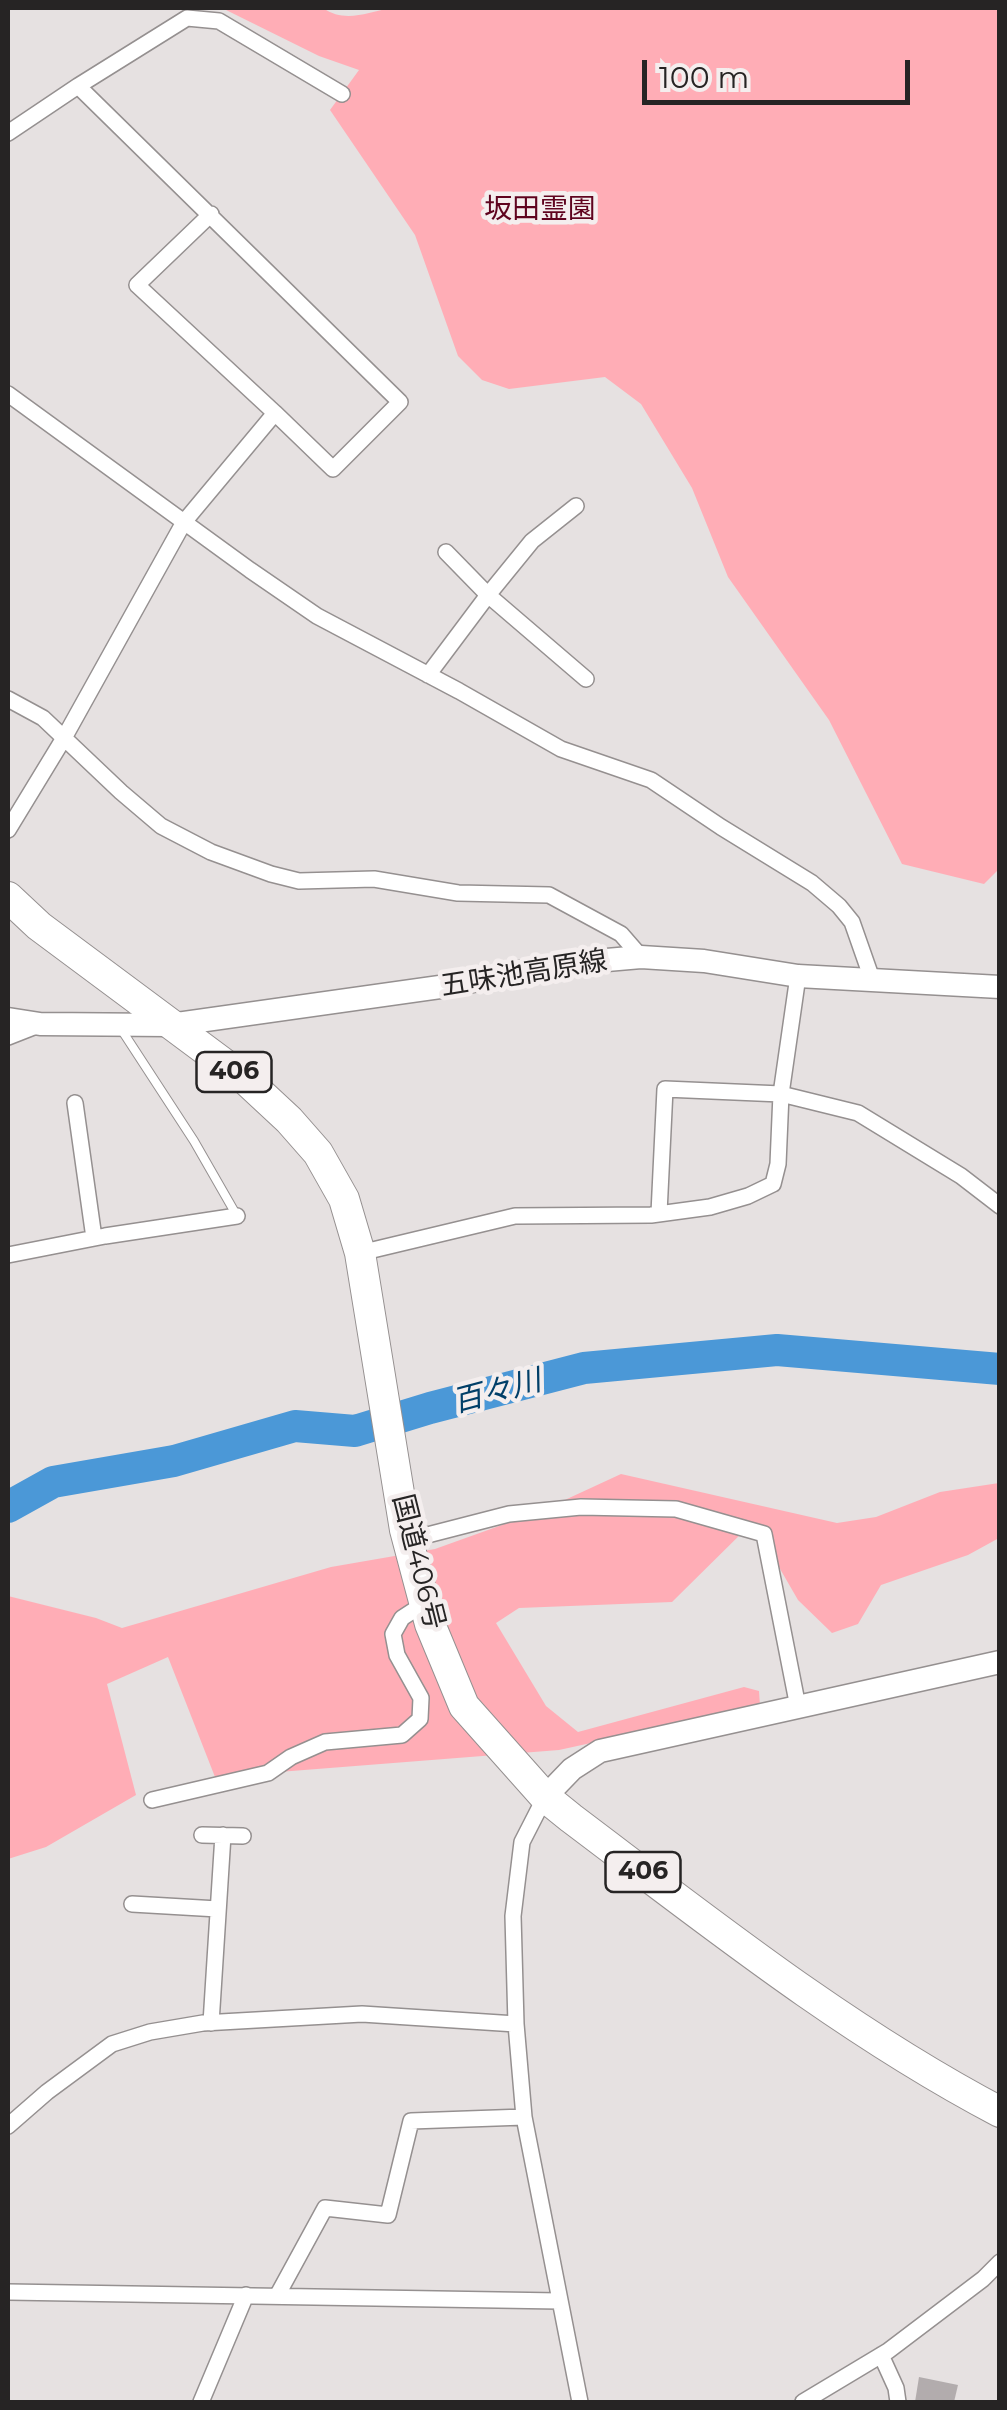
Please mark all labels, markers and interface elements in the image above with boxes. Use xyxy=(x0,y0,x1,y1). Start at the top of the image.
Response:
scale bar xyxy=(647,40,914,102)
text: 100 m xyxy=(659,59,749,96)
park label: 坂田霊園 xyxy=(484,193,596,227)
street label: 五味池高原線 xyxy=(438,944,610,1004)
road number: 406 xyxy=(196,1052,272,1092)
water label: 百々川 xyxy=(449,1363,545,1421)
street label: 国道406号 xyxy=(385,1491,451,1633)
road number: 406 xyxy=(606,1852,680,1892)

